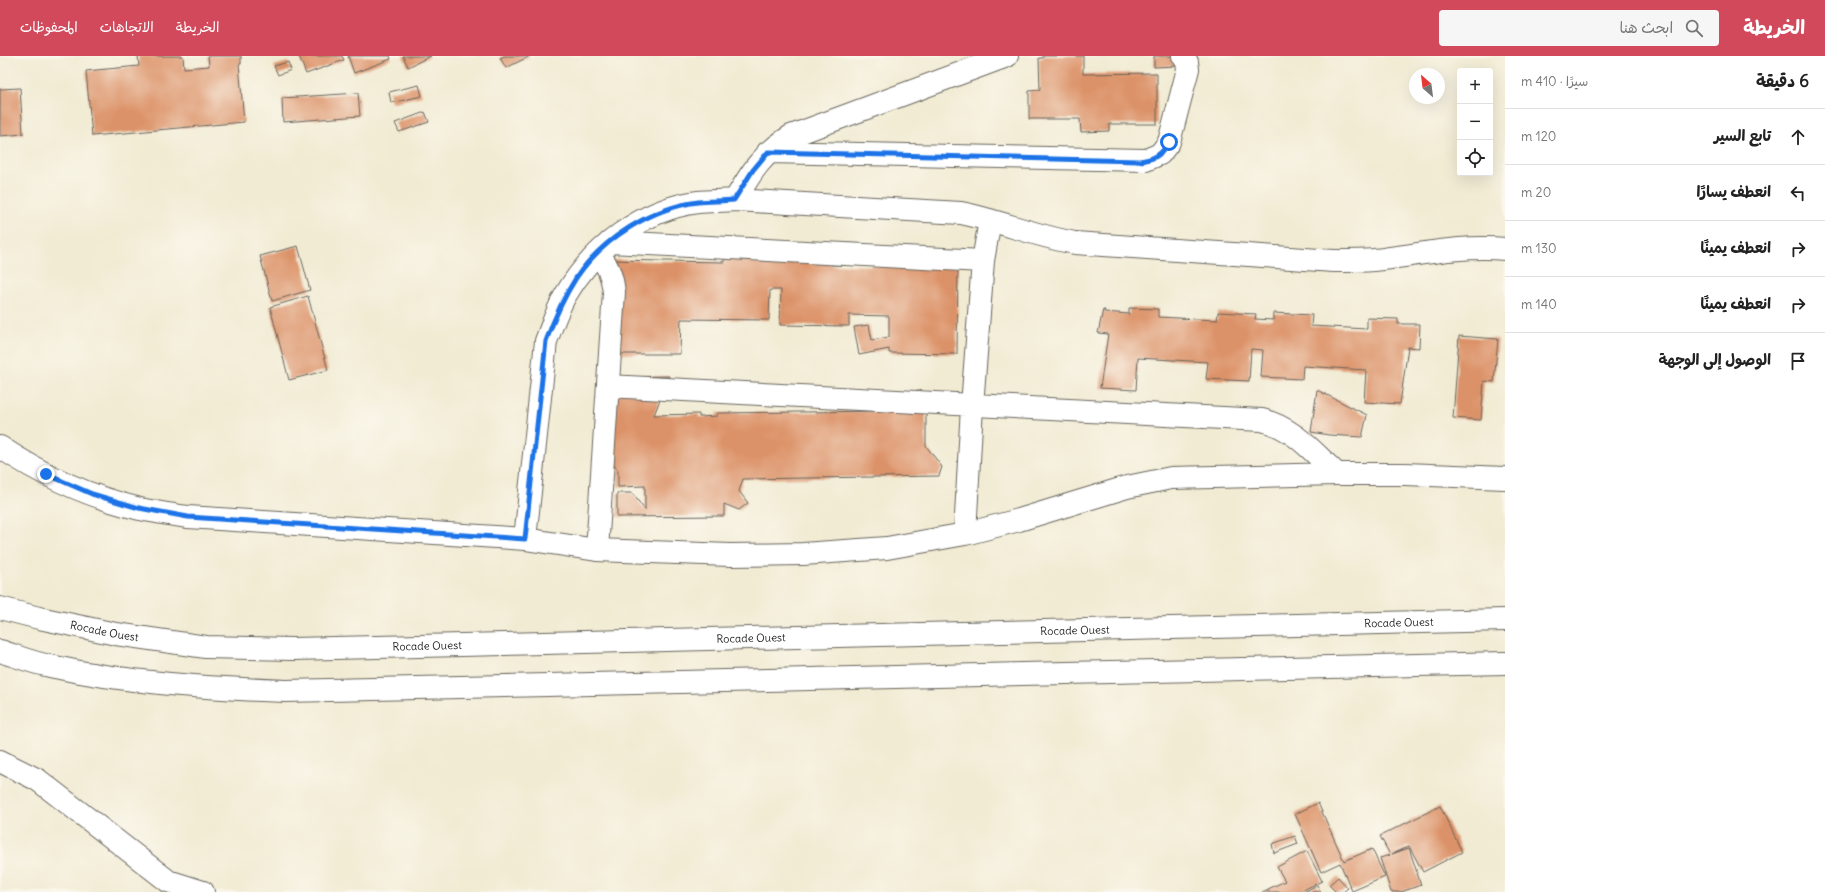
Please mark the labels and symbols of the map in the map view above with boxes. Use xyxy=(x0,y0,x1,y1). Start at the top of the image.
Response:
north arrow xyxy=(1409,68,1445,104)
route start xyxy=(1160,133,1178,151)
route end xyxy=(37,465,55,483)
street label: Rocade Ouest xyxy=(1364,615,1434,630)
street label: Rocade Ouest xyxy=(69,618,140,644)
street label: Rocade Ouest xyxy=(1040,622,1110,638)
street label: Rocade Ouest xyxy=(716,630,786,646)
street label: Rocade Ouest xyxy=(392,638,462,654)

